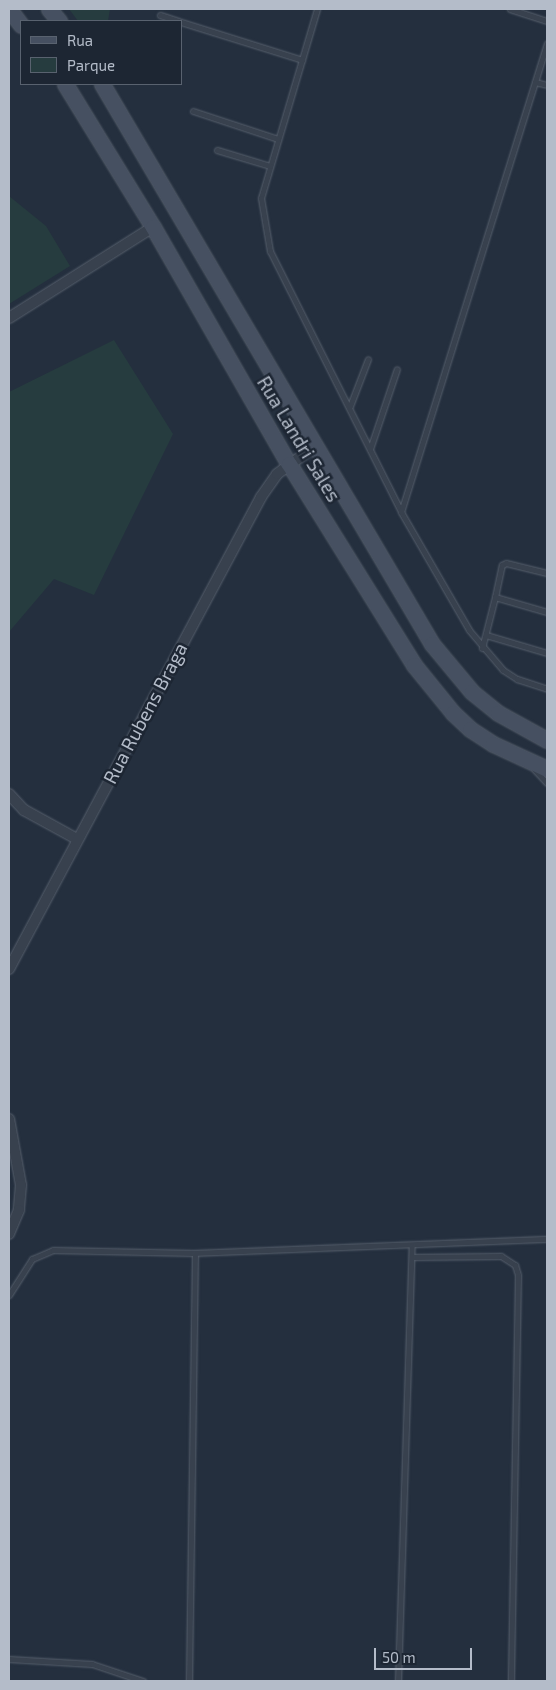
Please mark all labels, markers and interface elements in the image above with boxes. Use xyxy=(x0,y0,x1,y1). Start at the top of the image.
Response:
legend xyxy=(20,20,182,85)
text: Rua xyxy=(67,31,93,49)
text: Parque xyxy=(67,56,115,74)
street label: Rua Landri Sales xyxy=(253,372,345,506)
street label: Rua Rubens Braga xyxy=(98,639,192,787)
scale bar xyxy=(376,1638,474,1670)
text: 50 m xyxy=(382,1648,416,1666)

